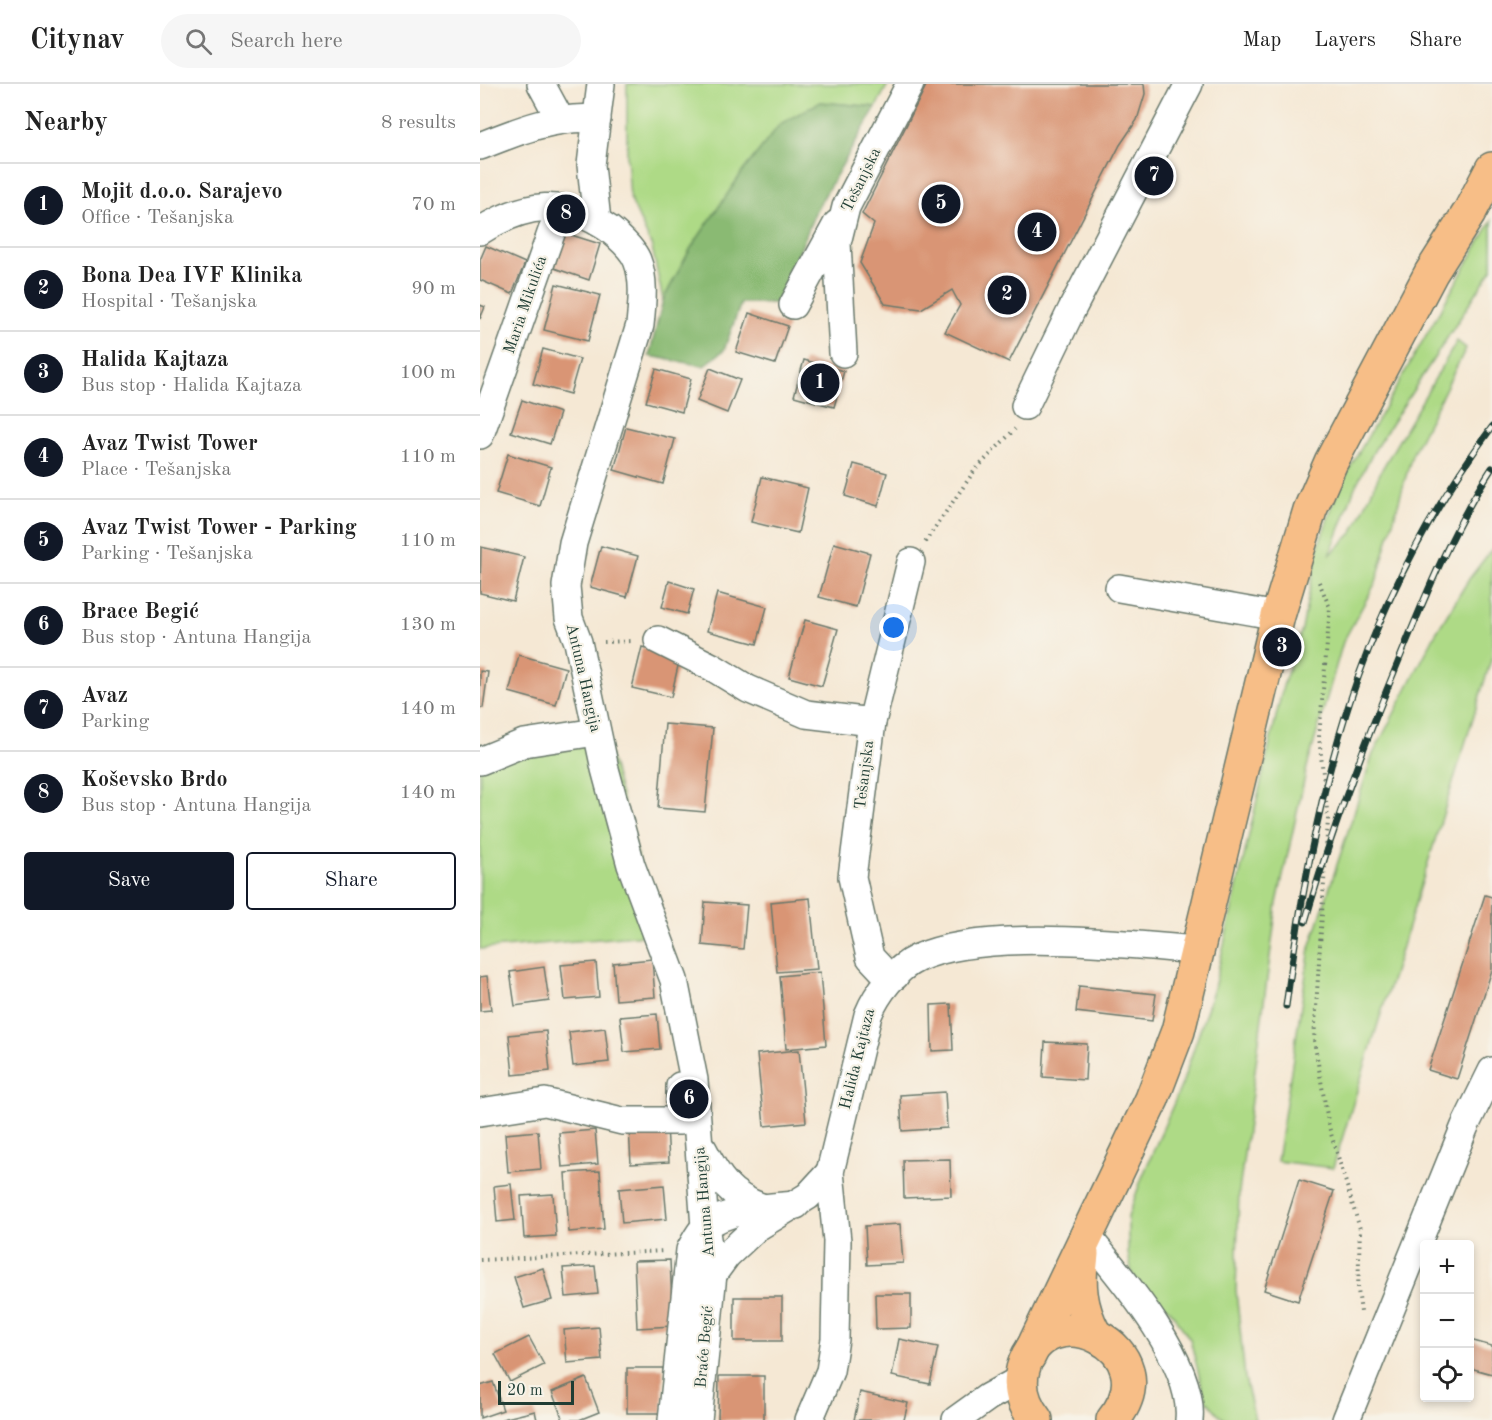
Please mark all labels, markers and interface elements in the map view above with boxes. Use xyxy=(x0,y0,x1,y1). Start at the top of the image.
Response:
search box xyxy=(161,14,581,68)
icon: search xyxy=(182,25,215,58)
text: Citynav xyxy=(30,27,125,55)
text: Search here xyxy=(230,30,343,52)
text: Map xyxy=(1242,30,1281,51)
text: Layers xyxy=(1314,30,1376,51)
text: Share xyxy=(1409,30,1462,51)
text: Nearby xyxy=(24,110,108,136)
text: 8 results xyxy=(381,113,456,133)
street label: Tešanjska xyxy=(840,145,884,215)
pin: 7 xyxy=(1134,154,1174,199)
text: Mojit d.o.o. Sarajevo xyxy=(81,181,283,203)
pin: 5 xyxy=(922,182,960,226)
pin: 8 xyxy=(546,192,586,236)
text: 1 xyxy=(38,195,49,215)
text: 70 m xyxy=(411,195,456,215)
text: Office · Tešanjska xyxy=(81,208,234,228)
pin: 4 xyxy=(1018,210,1056,254)
street label: Maria Mikulića xyxy=(502,254,550,356)
text: Bona Dea IVF Klinika xyxy=(81,265,302,287)
pin: 2 xyxy=(988,272,1026,318)
text: 2 xyxy=(38,279,49,299)
text: 90 m xyxy=(411,279,456,299)
text: Hospital · Tešanjska xyxy=(81,292,257,312)
text: Halida Kajtaza xyxy=(81,349,228,371)
pin: 1 xyxy=(800,360,840,406)
text: 3 xyxy=(38,363,49,383)
text: 100 m xyxy=(400,363,456,383)
text: Bus stop · Halida Kajtaza xyxy=(81,376,302,396)
text: Avaz Twist Tower xyxy=(81,433,258,455)
text: 4 xyxy=(38,447,49,467)
text: 110 m xyxy=(400,447,456,467)
text: Place · Tešanjska xyxy=(81,460,231,480)
text: Avaz Twist Tower - Parking xyxy=(81,517,357,539)
text: 5 xyxy=(38,531,49,551)
text: 110 m xyxy=(400,531,456,551)
text: Parking · Tešanjska xyxy=(81,544,253,564)
text: Brace Begić xyxy=(81,601,199,623)
your location xyxy=(879,613,908,642)
text: 6 xyxy=(38,615,49,635)
text: 130 m xyxy=(400,615,456,635)
street label: Antuna Hangija xyxy=(563,622,603,734)
pin: 3 xyxy=(1262,624,1302,670)
text: Bus stop · Antuna Hangija xyxy=(81,628,311,648)
text: Avaz xyxy=(81,685,128,707)
text: 7 xyxy=(38,699,49,719)
text: 140 m xyxy=(400,699,456,719)
text: Parking xyxy=(81,712,149,732)
street label: Tešanjska xyxy=(853,739,877,810)
text: Koševsko Brdo xyxy=(81,769,228,791)
text: 8 xyxy=(38,783,49,803)
text: 140 m xyxy=(400,783,456,803)
text: Bus stop · Antuna Hangija xyxy=(81,796,311,816)
button: Save xyxy=(24,852,234,910)
button: Share xyxy=(246,852,456,910)
street label: Halida Kajtaza xyxy=(838,1007,878,1111)
pin: 6 xyxy=(670,1076,708,1122)
street label: Antuna Hangija xyxy=(692,1146,718,1258)
map controls xyxy=(1420,1240,1474,1402)
button: + xyxy=(1420,1240,1474,1294)
button: − xyxy=(1420,1294,1474,1348)
street label: Braće Begić xyxy=(693,1305,717,1389)
button: locate xyxy=(1420,1348,1474,1402)
scale bar xyxy=(498,1378,574,1406)
text: 20 m xyxy=(507,1383,543,1399)

